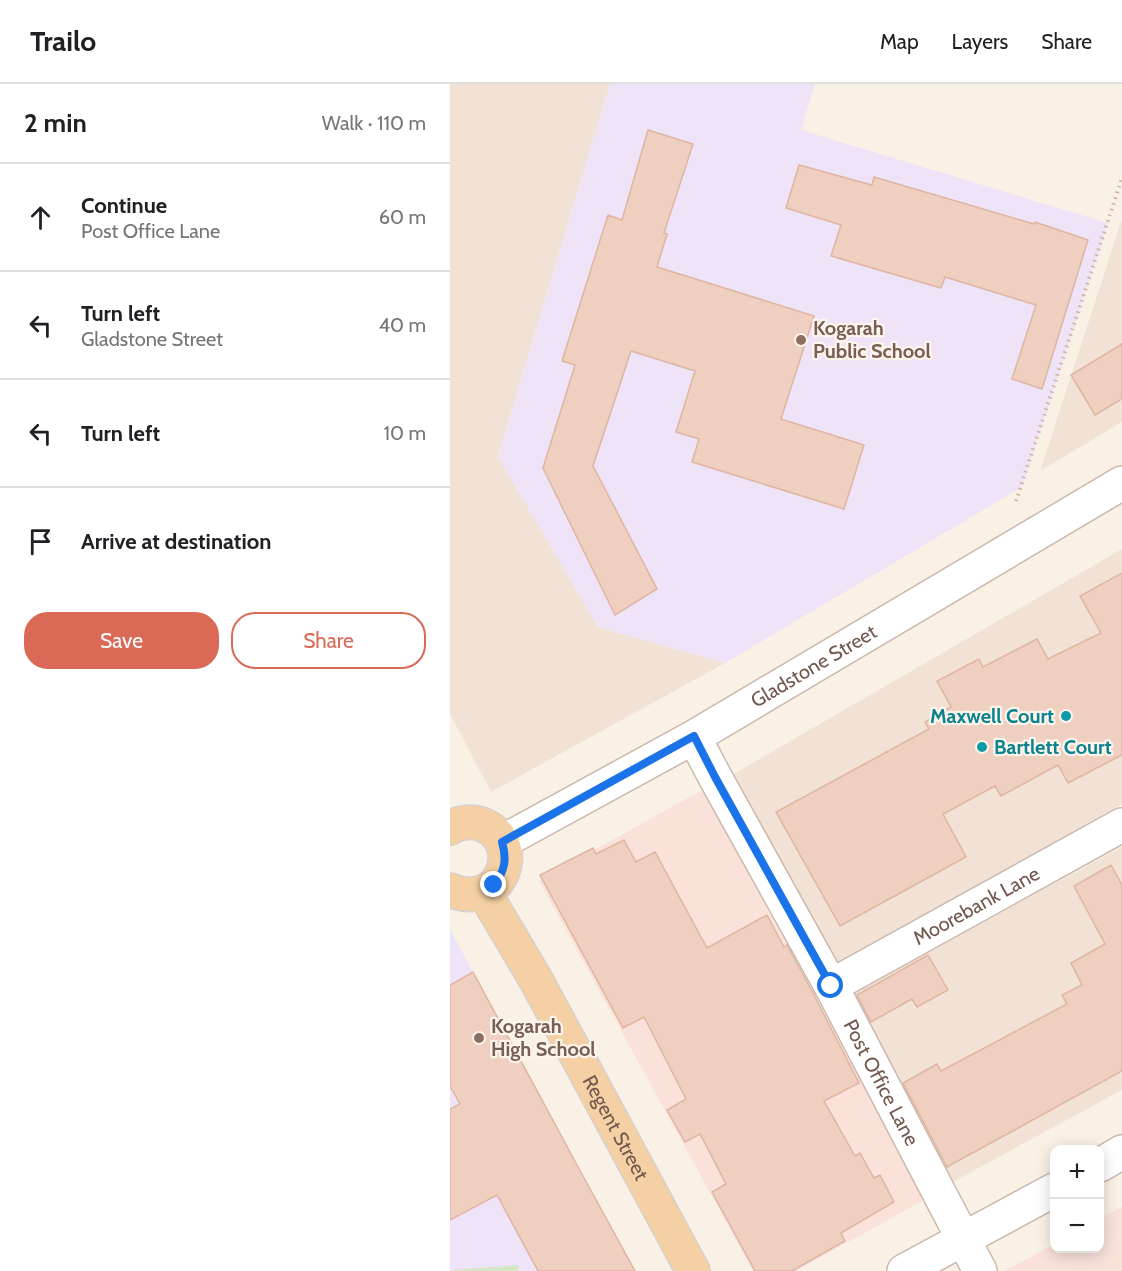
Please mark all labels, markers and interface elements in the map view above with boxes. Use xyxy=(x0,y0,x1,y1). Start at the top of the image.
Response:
text: Trailo xyxy=(30,24,96,58)
text: Map xyxy=(880,29,919,54)
text: Layers xyxy=(952,29,1008,54)
text: Share xyxy=(1041,29,1092,54)
text: 2 min xyxy=(24,107,87,139)
text: Walk · 110 m xyxy=(322,111,426,135)
text: Continue xyxy=(81,192,167,219)
icon: ahead xyxy=(24,201,57,234)
text: 60 m xyxy=(379,205,426,229)
text: Post Office Lane xyxy=(81,219,220,243)
text: Turn left xyxy=(81,300,160,327)
icon: left xyxy=(24,309,57,342)
text: 40 m xyxy=(378,313,426,337)
place label: Kogarah Public School xyxy=(813,316,931,363)
text: Gladstone Street xyxy=(81,327,223,351)
marker: Kogarah Public School xyxy=(794,333,808,347)
icon: left xyxy=(24,417,57,450)
text: Turn left xyxy=(81,420,160,447)
text: 10 m xyxy=(383,421,426,445)
icon: arrive xyxy=(24,525,57,558)
text: Arrive at destination xyxy=(81,528,271,555)
button: Save xyxy=(24,612,219,669)
button: Share xyxy=(231,612,426,669)
street label: Gladstone Street xyxy=(746,619,881,713)
place label: Maxwell Court xyxy=(930,704,1054,728)
marker: Maxwell Court xyxy=(1059,709,1073,723)
place label: Bartlett Court xyxy=(994,735,1112,759)
marker: Bartlett Court xyxy=(975,740,989,754)
street label: Moorebank Lane xyxy=(909,861,1044,950)
route end xyxy=(480,871,506,897)
route start xyxy=(817,972,843,998)
place label: Kogarah High School xyxy=(491,1014,596,1061)
street label: Post Office Lane xyxy=(838,1015,924,1150)
marker: Kogarah High School xyxy=(472,1031,486,1045)
street label: Regent Street xyxy=(578,1071,654,1185)
map controls xyxy=(1050,1145,1104,1253)
button: + xyxy=(1050,1145,1104,1199)
button: − xyxy=(1050,1199,1104,1253)

